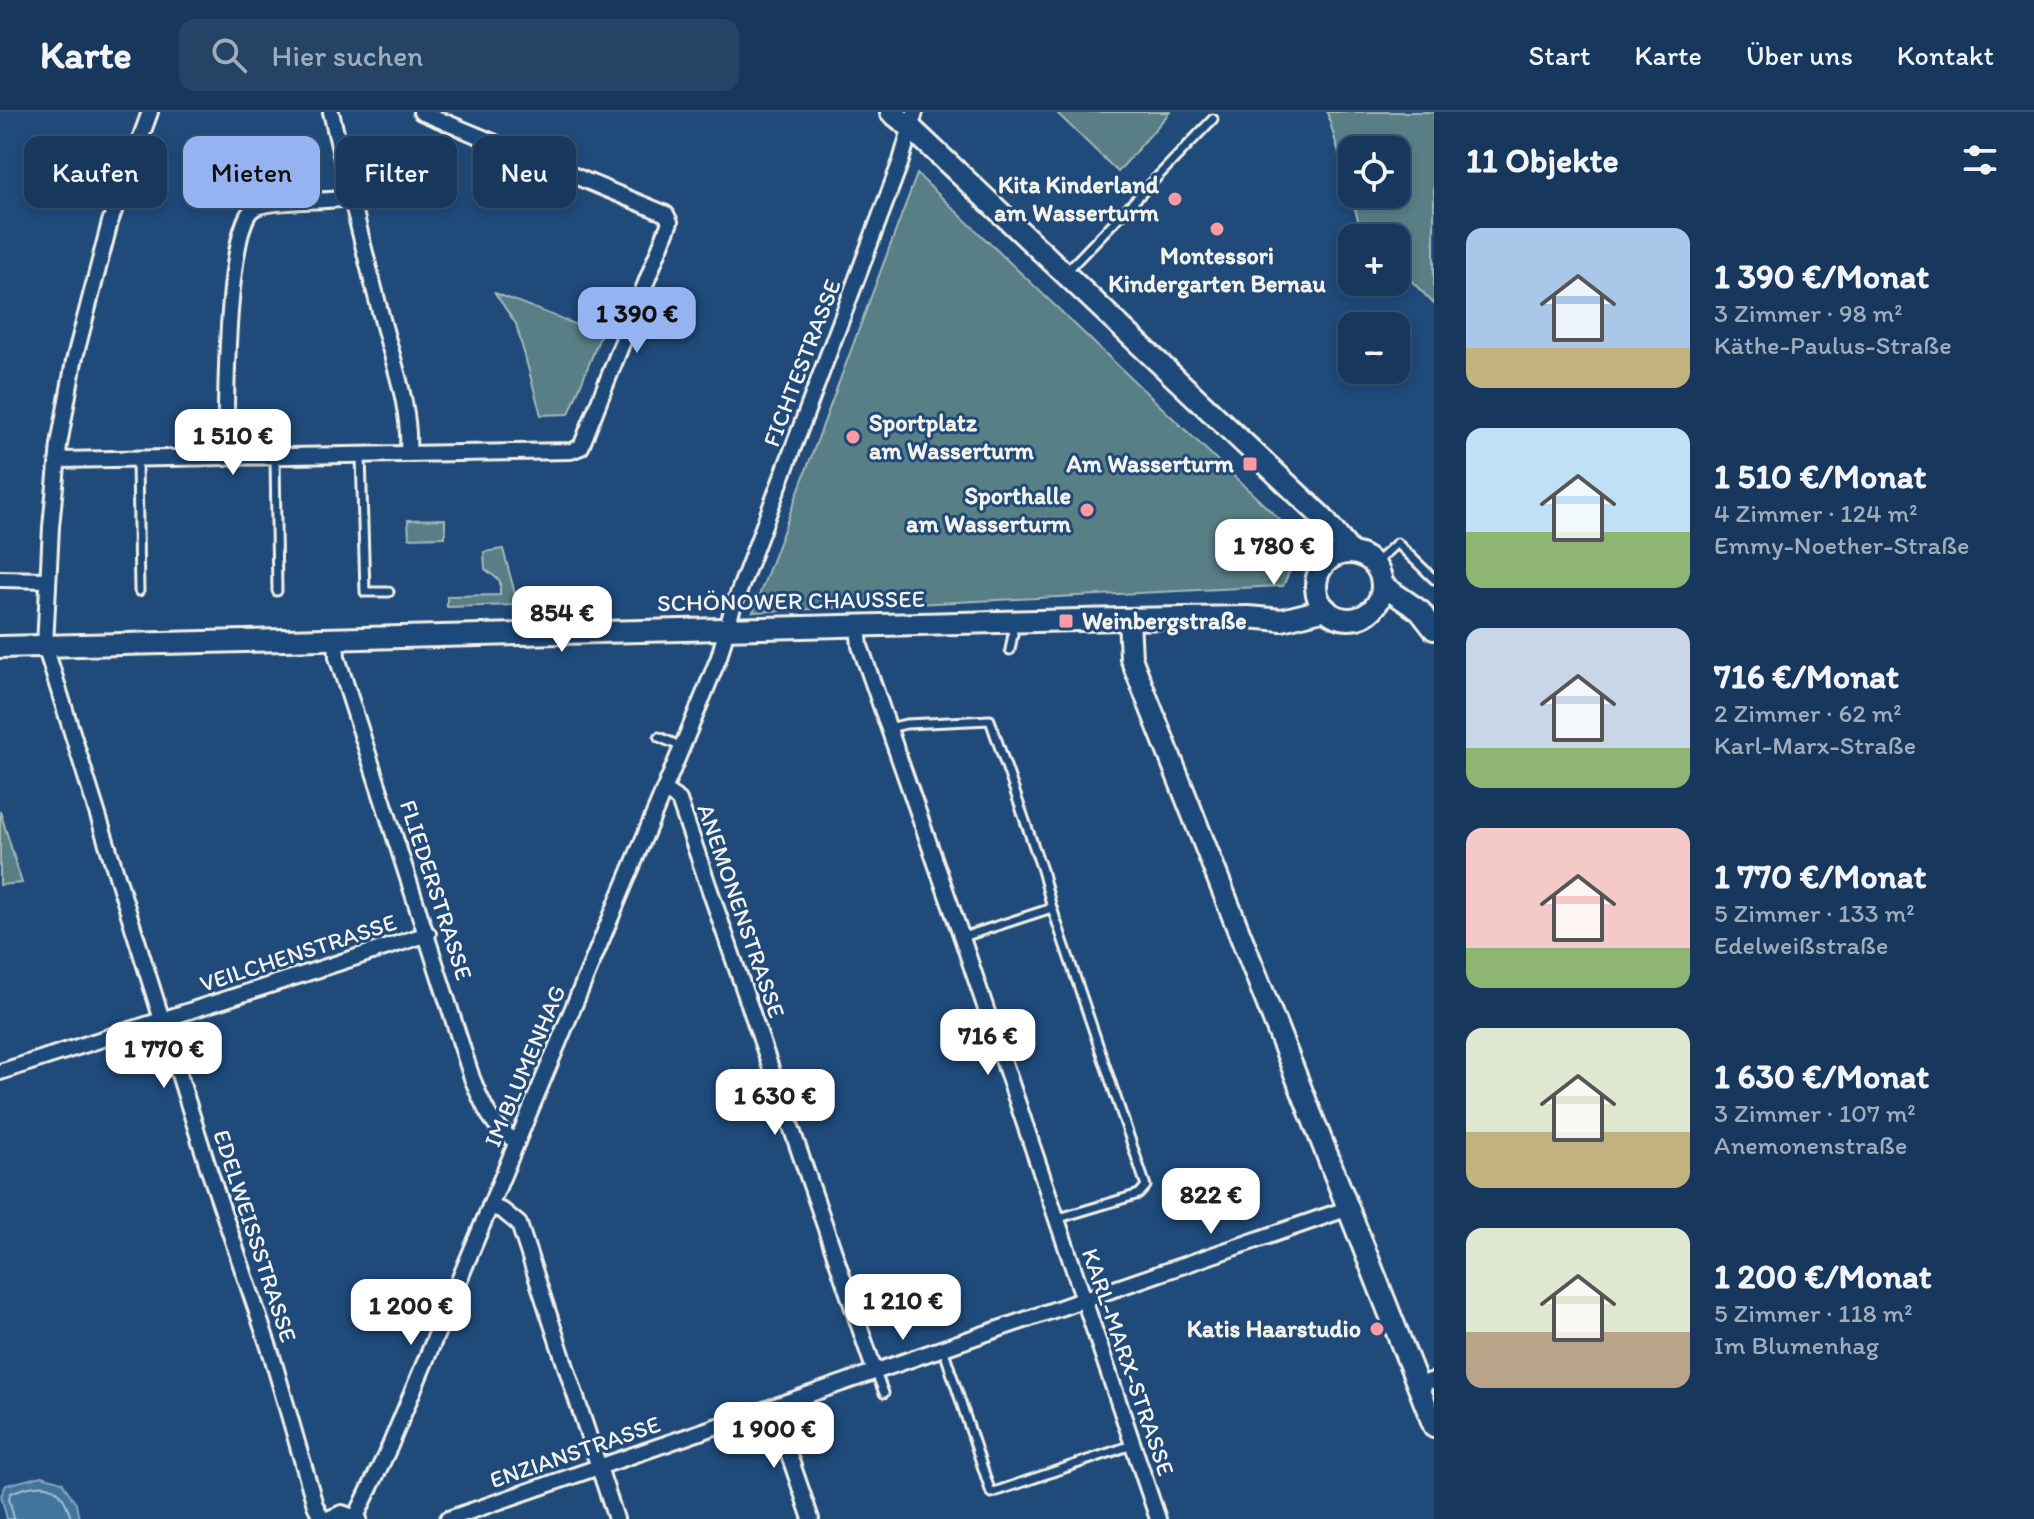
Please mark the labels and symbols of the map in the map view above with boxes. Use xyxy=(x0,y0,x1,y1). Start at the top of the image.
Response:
place label: Kita Kinderland am Wasserturm xyxy=(994,170,1160,227)
marker: Kita Kinderland am Wasserturm xyxy=(1166,190,1184,208)
marker: Montessori Kindergarten Bernau xyxy=(1208,220,1226,238)
place label: Montessori Kindergarten Bernau xyxy=(1108,241,1326,299)
street label: FICHTESTRASSE xyxy=(756,275,847,451)
pin: 1 390 € xyxy=(563,287,711,355)
place label: Sportplatz am Wasserturm xyxy=(869,408,1035,465)
pin: 1 510 € xyxy=(159,409,307,477)
marker: Sportplatz am Wasserturm xyxy=(844,428,862,446)
place label: Am Wasserturm xyxy=(1065,449,1235,478)
marker: Am Wasserturm xyxy=(1241,455,1259,473)
place label: Sporthalle am Wasserturm xyxy=(906,481,1072,538)
marker: Sporthalle am Wasserturm xyxy=(1078,501,1096,519)
pin: 1 780 € xyxy=(1200,519,1348,587)
street label: SCHÖNOWER CHAUSSEE xyxy=(657,584,925,617)
pin: 854 € xyxy=(506,586,618,654)
place label: Weinbergstraße xyxy=(1082,606,1247,636)
marker: Weinbergstraße xyxy=(1057,612,1075,630)
street label: FLIEDERSTRASSE xyxy=(394,796,479,984)
street label: ANEMONENSTRASSE xyxy=(691,800,792,1022)
street label: VEILCHENSTRASSE xyxy=(196,907,400,998)
street label: IM BLUMENHAG xyxy=(477,980,572,1151)
pin: 716 € xyxy=(932,1009,1044,1077)
pin: 1 770 € xyxy=(90,1022,238,1090)
pin: 1 630 € xyxy=(701,1069,849,1137)
street label: EDELWEISSSTRASSE xyxy=(207,1126,304,1346)
pin: 822 € xyxy=(1155,1168,1267,1236)
street label: KARL-MARX-STRASSE xyxy=(1076,1244,1181,1480)
pin: 1 210 € xyxy=(829,1274,977,1342)
pin: 1 200 € xyxy=(337,1279,485,1347)
place label: Katis Haarstudio xyxy=(1187,1314,1361,1343)
marker: Katis Haarstudio xyxy=(1368,1320,1386,1338)
pin: 1 900 € xyxy=(700,1402,848,1470)
street label: ENZIANSTRASSE xyxy=(486,1409,664,1494)

